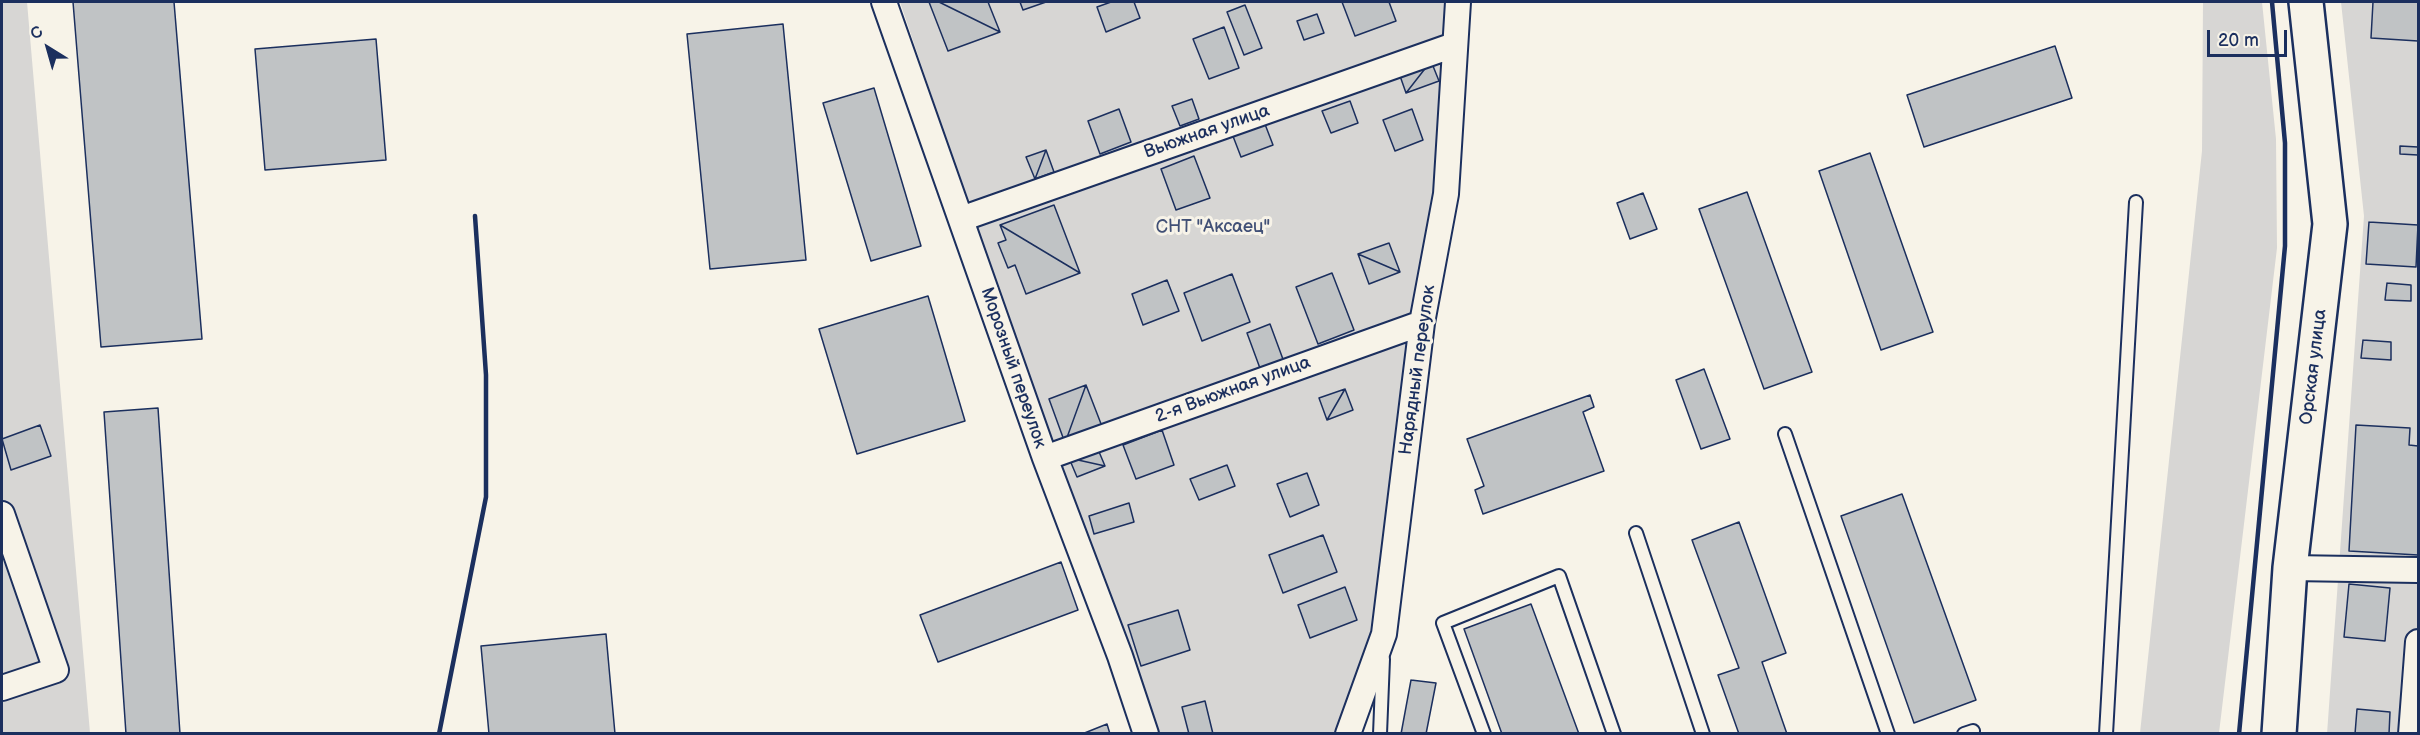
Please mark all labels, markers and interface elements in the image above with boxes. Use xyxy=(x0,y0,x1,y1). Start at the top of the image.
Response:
north arrow xyxy=(18,18,78,78)
scale bar xyxy=(2210,18,2290,56)
text: С xyxy=(27,22,47,44)
text: 20 m xyxy=(2218,30,2259,51)
street label: Вьюжная улица xyxy=(1141,100,1273,164)
park label: СНТ "Аксаец" xyxy=(1156,216,1270,238)
street label: Нарядный переулок xyxy=(1395,284,1441,456)
street label: Морозный переулок xyxy=(975,285,1051,451)
street label: Орская улица xyxy=(2296,308,2332,426)
street label: 2-я Вьюжная улица xyxy=(1152,352,1314,428)

